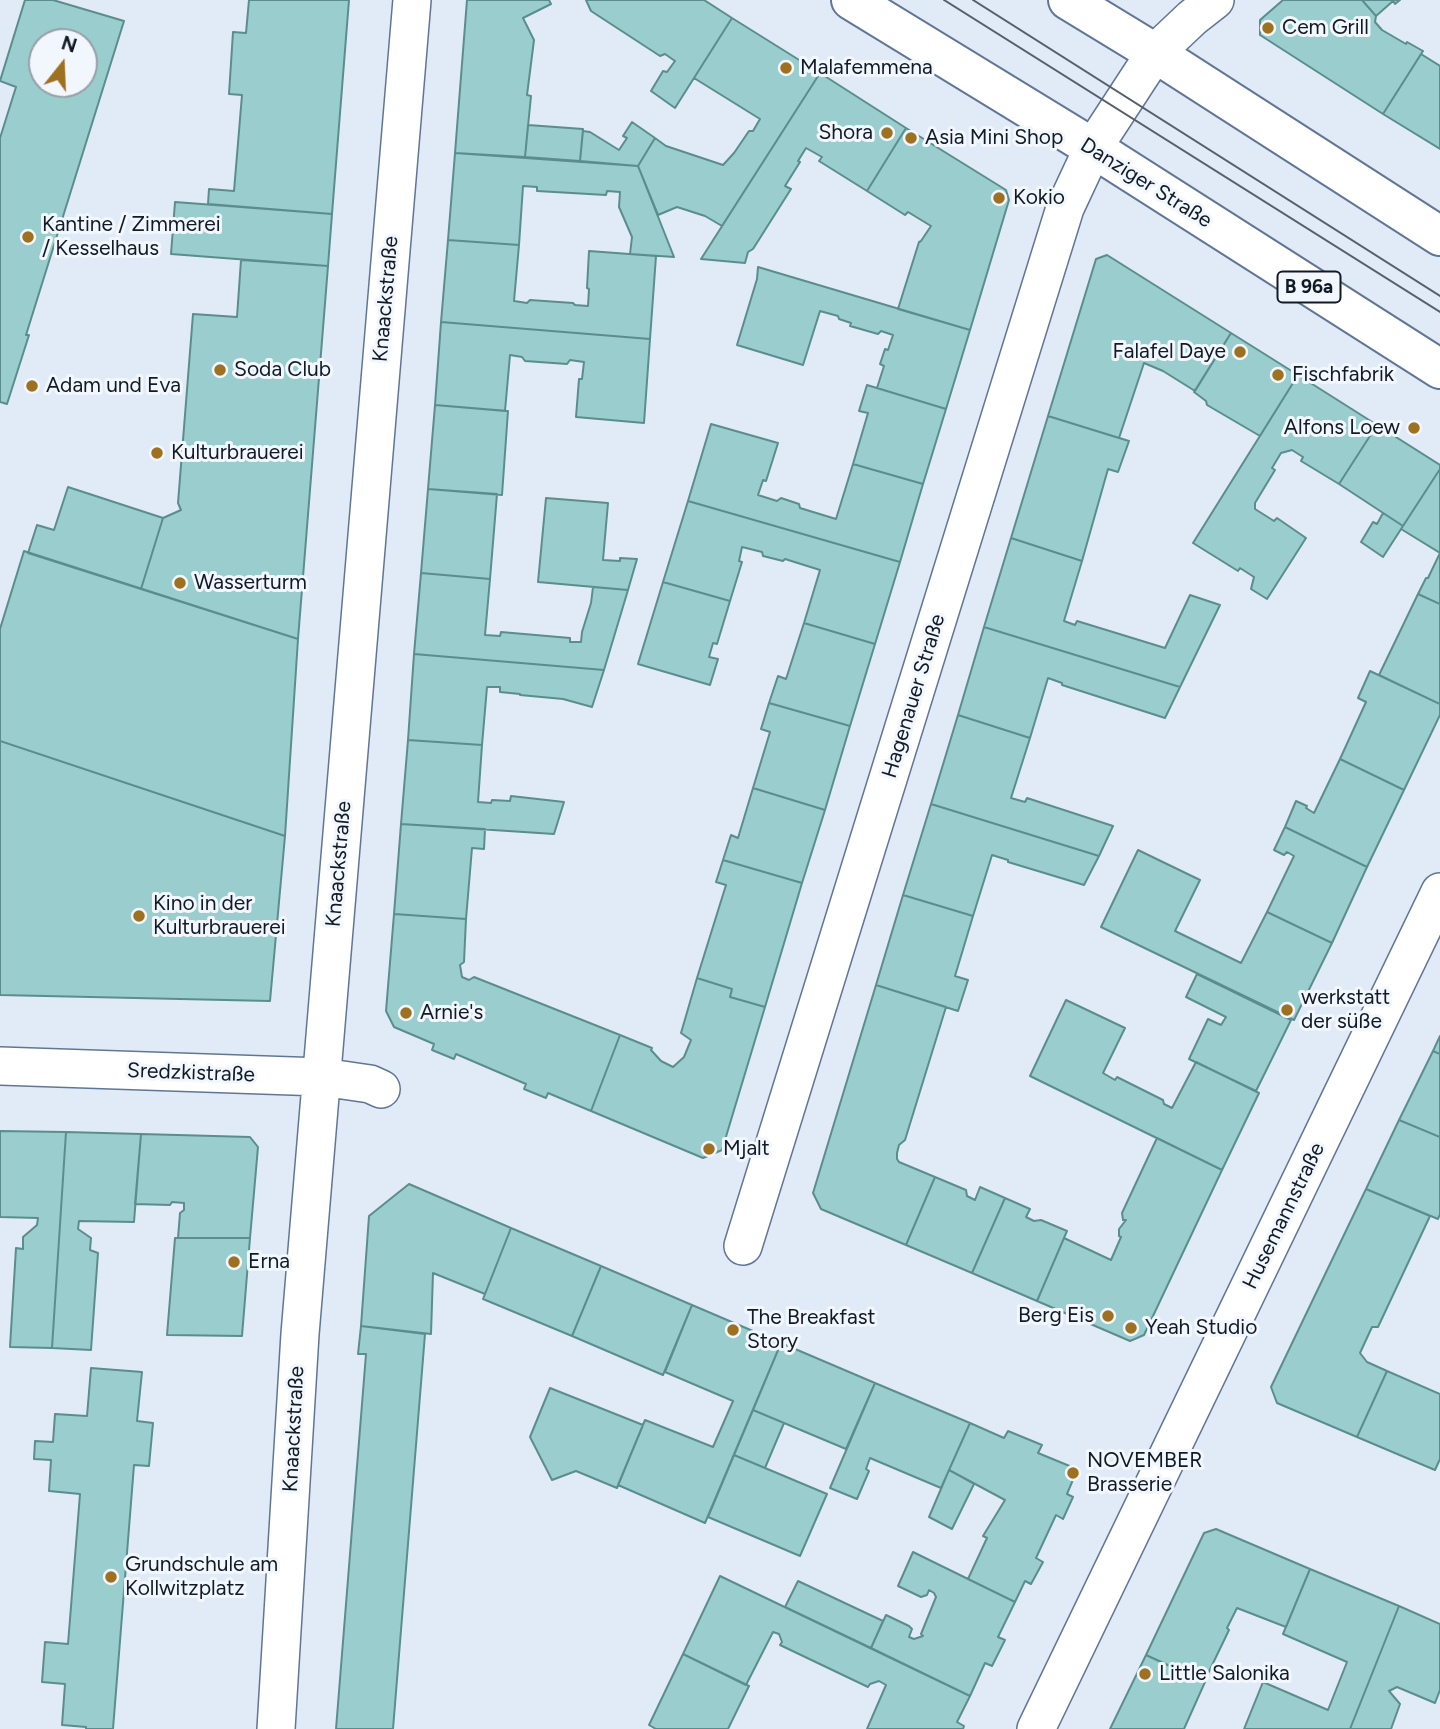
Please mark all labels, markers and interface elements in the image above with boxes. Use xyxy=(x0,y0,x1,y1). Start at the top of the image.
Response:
place label: Cem Grill xyxy=(1282,15,1369,41)
marker: Cem Grill xyxy=(1260,20,1276,36)
north arrow xyxy=(28,28,98,98)
text: N xyxy=(58,31,80,58)
place label: Malafemmena xyxy=(800,55,933,81)
marker: Malafemmena xyxy=(778,60,794,76)
place label: Shora xyxy=(818,120,873,146)
marker: Shora xyxy=(879,125,895,141)
place label: Asia Mini Shop xyxy=(925,125,1063,151)
marker: Asia Mini Shop xyxy=(903,130,919,146)
street label: Danziger Straße xyxy=(1076,133,1216,233)
place label: Kokio xyxy=(1013,185,1065,211)
marker: Kokio xyxy=(991,190,1007,206)
place label: Kantine / Zimmerei / Kesselhaus xyxy=(42,212,221,262)
marker: Kantine / Zimmerei / Kesselhaus xyxy=(20,229,36,245)
street label: Knaackstraße xyxy=(368,235,404,363)
road number: B 96a xyxy=(1278,272,1340,302)
place label: Falafel Daye xyxy=(1112,339,1226,365)
marker: Falafel Daye xyxy=(1232,344,1248,360)
place label: Soda Club xyxy=(234,357,331,383)
marker: Soda Club xyxy=(212,362,228,378)
place label: Fischfabrik xyxy=(1292,362,1394,388)
marker: Fischfabrik xyxy=(1270,367,1286,383)
place label: Adam und Eva xyxy=(46,373,181,399)
marker: Adam und Eva xyxy=(24,378,40,394)
place label: Alfons Loew xyxy=(1284,415,1400,441)
marker: Alfons Loew xyxy=(1406,420,1422,436)
place label: Kulturbrauerei xyxy=(171,440,304,466)
marker: Kulturbrauerei xyxy=(149,445,165,461)
place label: Wasserturm xyxy=(194,570,307,596)
marker: Wasserturm xyxy=(172,575,188,591)
street label: Hagenauer Straße xyxy=(877,611,951,781)
street label: Knaackstraße xyxy=(321,800,357,928)
place label: Kino in der Kulturbrauerei xyxy=(153,891,286,941)
marker: Kino in der Kulturbrauerei xyxy=(131,908,147,924)
place label: werkstatt der süße xyxy=(1301,985,1390,1035)
place label: Arnie's xyxy=(420,1000,483,1026)
marker: werkstatt der süße xyxy=(1279,1002,1295,1018)
marker: Arnie's xyxy=(398,1005,414,1021)
street label: Sredzkistraße xyxy=(127,1058,255,1088)
place label: Mjalt xyxy=(723,1136,770,1162)
street label: Husemannstraße xyxy=(1238,1139,1330,1293)
marker: Mjalt xyxy=(701,1141,717,1157)
place label: Erna xyxy=(248,1249,290,1275)
marker: Erna xyxy=(226,1254,242,1270)
place label: Berg Eis xyxy=(1018,1303,1094,1329)
place label: The Breakfast Story xyxy=(747,1305,875,1355)
marker: Berg Eis xyxy=(1100,1308,1116,1324)
place label: Yeah Studio xyxy=(1145,1315,1257,1341)
marker: Yeah Studio xyxy=(1123,1320,1139,1336)
marker: The Breakfast Story xyxy=(725,1322,741,1338)
street label: Knaackstraße xyxy=(278,1365,310,1493)
place label: NOVEMBER Brasserie xyxy=(1087,1448,1203,1498)
marker: NOVEMBER Brasserie xyxy=(1065,1465,1081,1481)
place label: Grundschule am Kollwitzplatz xyxy=(125,1552,278,1602)
marker: Grundschule am Kollwitzplatz xyxy=(103,1569,119,1585)
place label: Little Salonika xyxy=(1159,1661,1290,1687)
marker: Little Salonika xyxy=(1137,1666,1153,1682)

